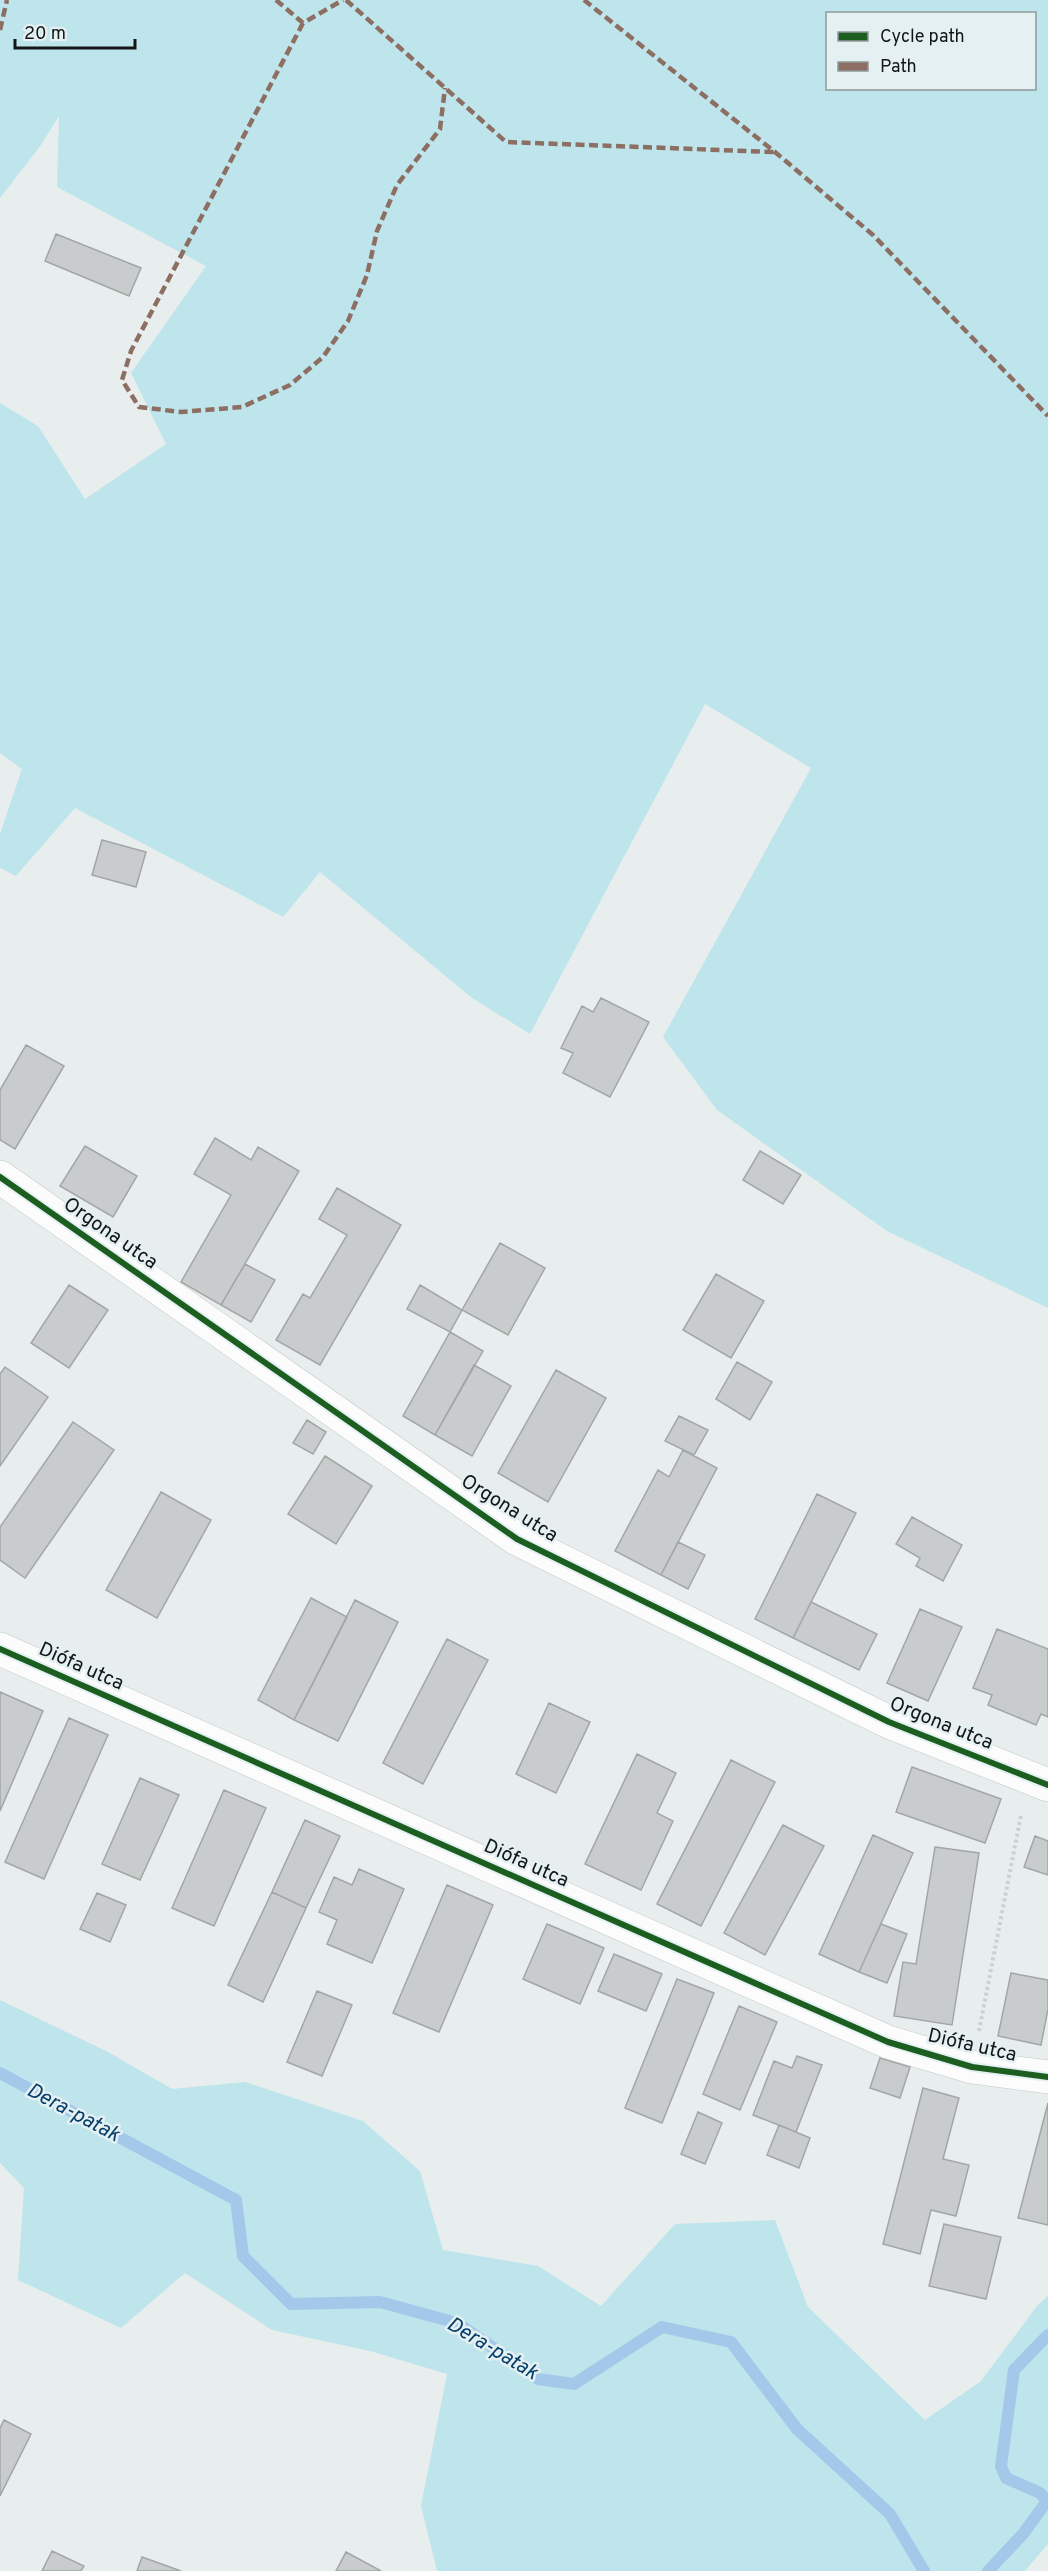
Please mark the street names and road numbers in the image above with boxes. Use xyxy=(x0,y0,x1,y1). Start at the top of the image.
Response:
street label: Orgona utca xyxy=(58,1192,162,1276)
street label: Orgona utca xyxy=(456,1469,562,1549)
street label: Diófa utca xyxy=(34,1637,128,1697)
street label: Orgona utca xyxy=(885,1691,997,1757)
street label: Diófa utca xyxy=(479,1834,573,1894)
street label: Diófa utca xyxy=(925,2023,1019,2069)

